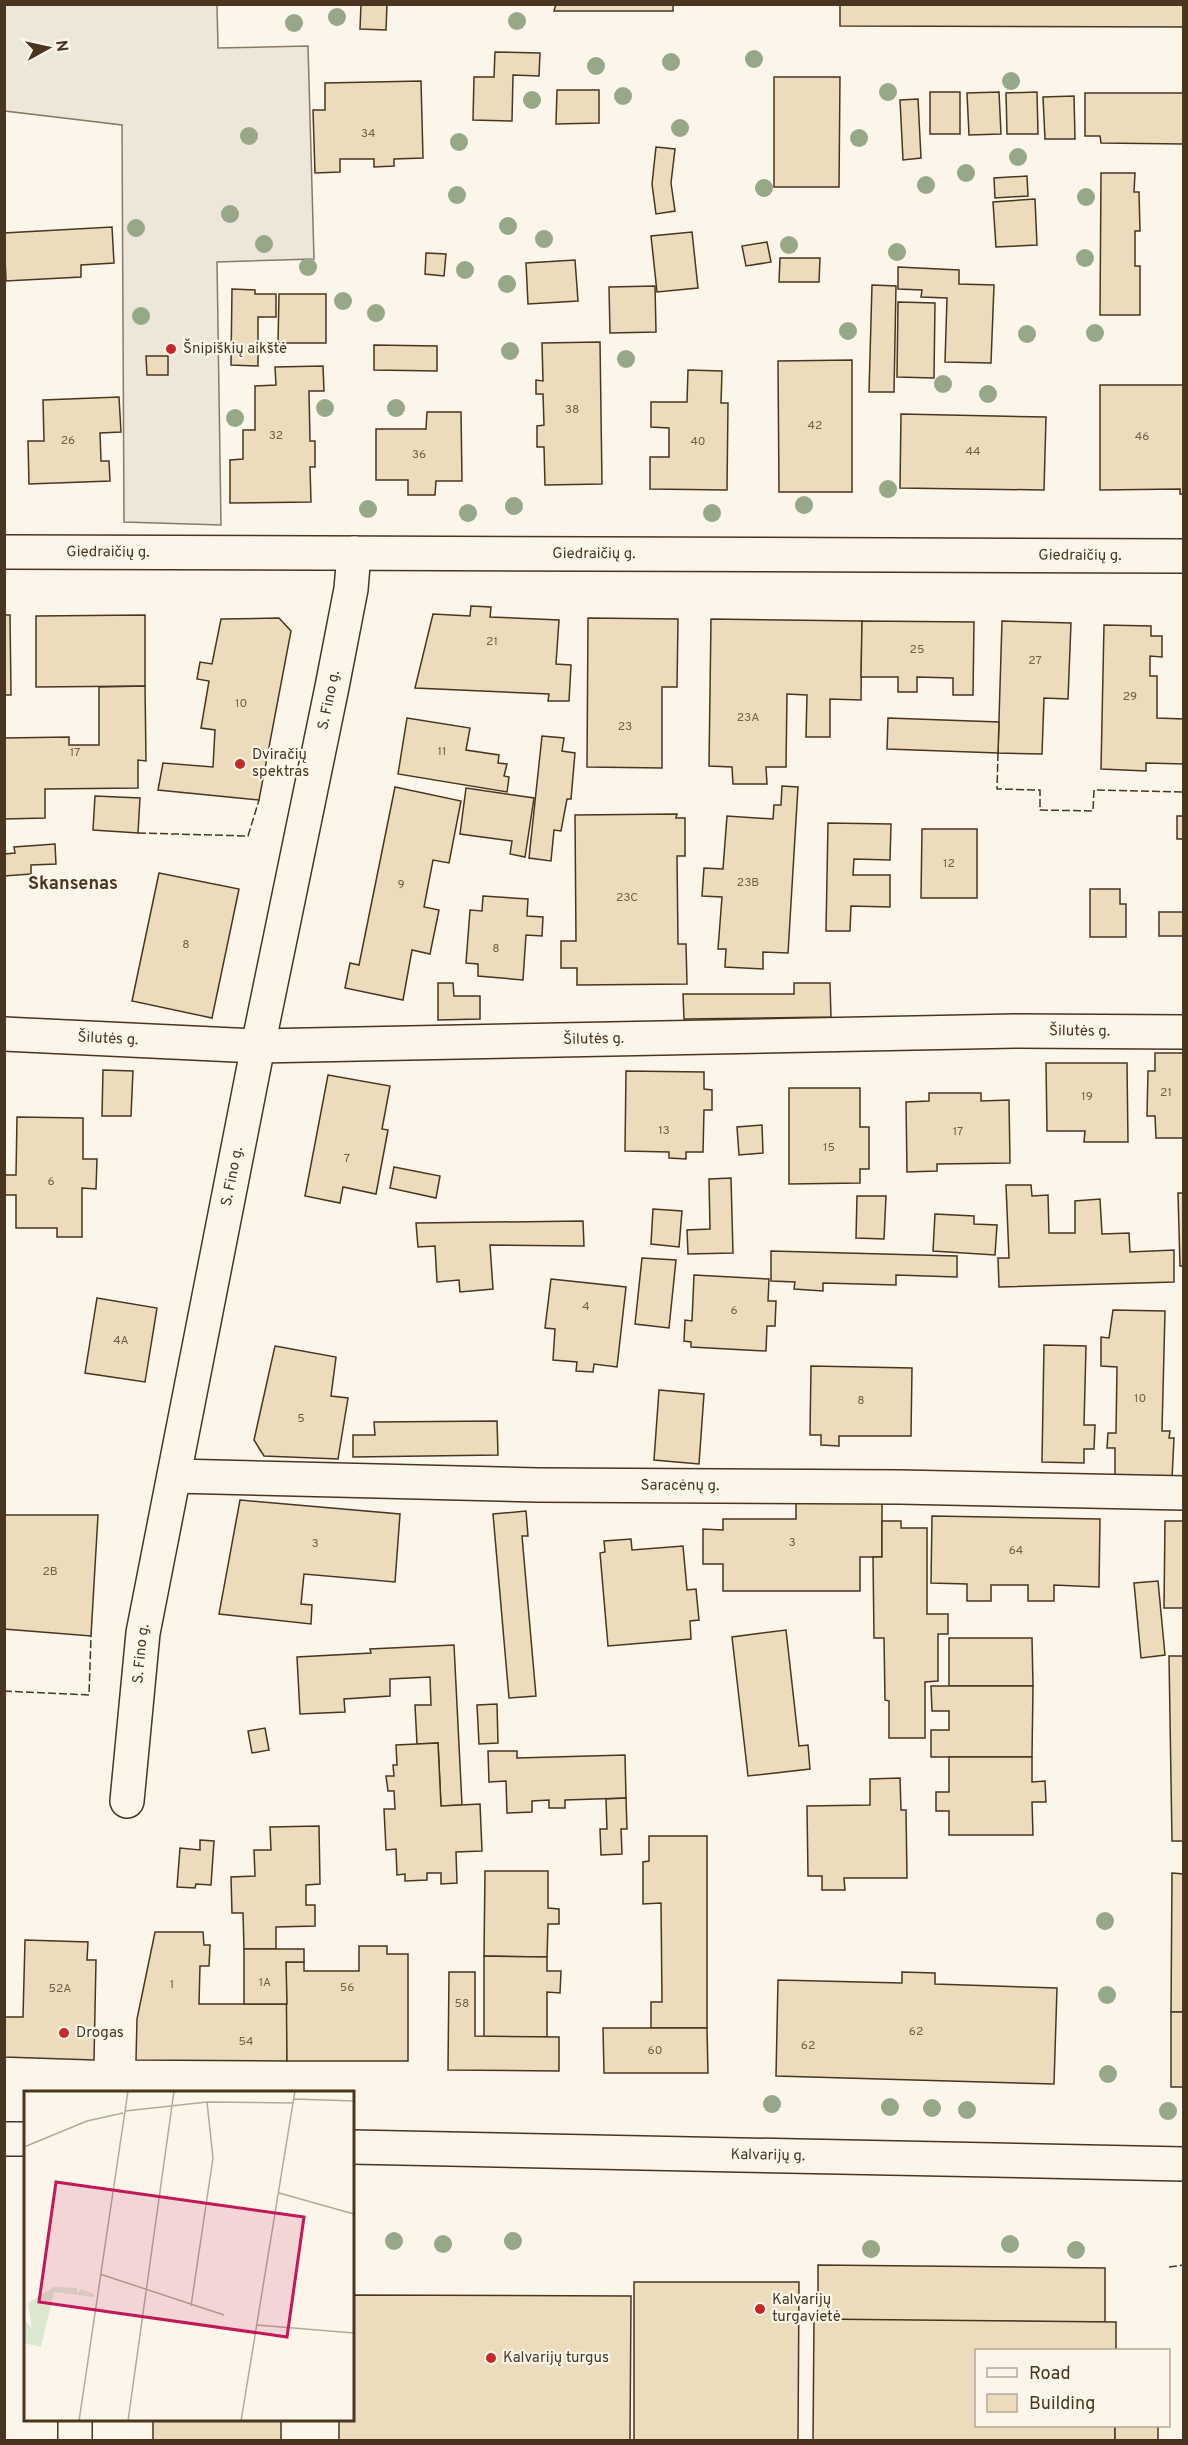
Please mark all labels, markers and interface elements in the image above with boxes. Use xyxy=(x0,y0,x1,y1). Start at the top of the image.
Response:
north arrow xyxy=(18,18,78,78)
text: N xyxy=(50,39,72,53)
house number: 34 xyxy=(361,126,375,142)
place label: Šnipiškių aikštė xyxy=(183,338,287,359)
marker: Šnipiškių aikštė xyxy=(164,342,178,356)
house number: 38 xyxy=(565,402,579,418)
house number: 42 xyxy=(808,418,822,434)
house number: 32 xyxy=(269,428,283,444)
house number: 46 xyxy=(1135,429,1149,445)
house number: 26 xyxy=(61,433,75,449)
house number: 40 xyxy=(690,434,706,450)
house number: 44 xyxy=(966,444,980,460)
house number: 36 xyxy=(412,447,426,463)
street label: Giedraičių g. xyxy=(66,543,150,562)
street label: Giedraičių g. xyxy=(552,544,636,564)
street label: Giedraičių g. xyxy=(1038,546,1122,565)
house number: 21 xyxy=(486,634,498,650)
house number: 25 xyxy=(910,642,924,658)
house number: 27 xyxy=(1028,653,1042,669)
street label: S. Fino g. xyxy=(314,669,344,732)
house number: 29 xyxy=(1123,689,1137,705)
house number: 10 xyxy=(235,696,247,712)
house number: 23A xyxy=(737,710,759,726)
house number: 23 xyxy=(618,719,632,735)
house number: 11 xyxy=(438,744,446,760)
house number: 17 xyxy=(70,745,80,761)
place label: Dviračių spektras xyxy=(252,746,309,782)
marker: Dviračių spektras xyxy=(233,757,247,771)
house number: 12 xyxy=(943,856,955,872)
district label: Skansenas xyxy=(28,873,118,896)
house number: 23B xyxy=(737,875,759,891)
house number: 9 xyxy=(397,877,405,893)
house number: 23C xyxy=(616,890,638,906)
house number: 8 xyxy=(182,937,190,953)
house number: 8 xyxy=(492,941,500,957)
street label: Šilutės g. xyxy=(1049,1020,1110,1041)
street label: Šilutės g. xyxy=(77,1026,139,1050)
street label: Šilutės g. xyxy=(563,1028,624,1049)
house number: 21 xyxy=(1160,1085,1172,1101)
house number: 19 xyxy=(1081,1089,1093,1105)
house number: 13 xyxy=(658,1123,670,1139)
house number: 17 xyxy=(953,1124,963,1140)
house number: 15 xyxy=(823,1140,835,1156)
street label: S. Fino g. xyxy=(217,1145,248,1208)
house number: 7 xyxy=(344,1151,350,1167)
house number: 6 xyxy=(47,1174,55,1190)
house number: 4 xyxy=(582,1299,590,1315)
house number: 6 xyxy=(730,1303,738,1319)
house number: 4A xyxy=(113,1333,129,1349)
house number: 10 xyxy=(1134,1391,1146,1407)
house number: 8 xyxy=(857,1393,865,1409)
house number: 5 xyxy=(297,1411,305,1427)
street label: Saracėnų g. xyxy=(640,1476,719,1496)
house number: 3 xyxy=(788,1535,796,1551)
house number: 3 xyxy=(311,1536,319,1552)
house number: 64 xyxy=(1009,1543,1023,1559)
house number: 2B xyxy=(42,1564,58,1580)
street label: S. Fino g. xyxy=(129,1622,154,1685)
house number: 1A xyxy=(259,1975,271,1991)
house number: 1 xyxy=(170,1977,174,1993)
house number: 56 xyxy=(340,1980,354,1996)
house number: 52A xyxy=(49,1981,71,1997)
house number: 58 xyxy=(455,1996,469,2012)
place label: Drogas xyxy=(76,2024,124,2043)
house number: 62 xyxy=(909,2024,923,2040)
marker: Drogas xyxy=(57,2026,71,2040)
house number: 54 xyxy=(238,2034,254,2050)
house number: 62 xyxy=(801,2038,815,2054)
house number: 60 xyxy=(648,2043,662,2059)
inset map xyxy=(24,2091,354,2421)
street label: Kalvarijų g. xyxy=(730,2145,805,2166)
place label: Kalvarijų turgavietė xyxy=(772,2291,841,2327)
marker: Kalvarijų turgavietė xyxy=(753,2302,767,2316)
place label: Kalvarijų turgus xyxy=(503,2349,609,2368)
legend xyxy=(975,2349,1170,2427)
marker: Kalvarijų turgus xyxy=(484,2351,498,2365)
text: Road xyxy=(1029,2363,1071,2386)
text: Building xyxy=(1029,2393,1095,2416)

